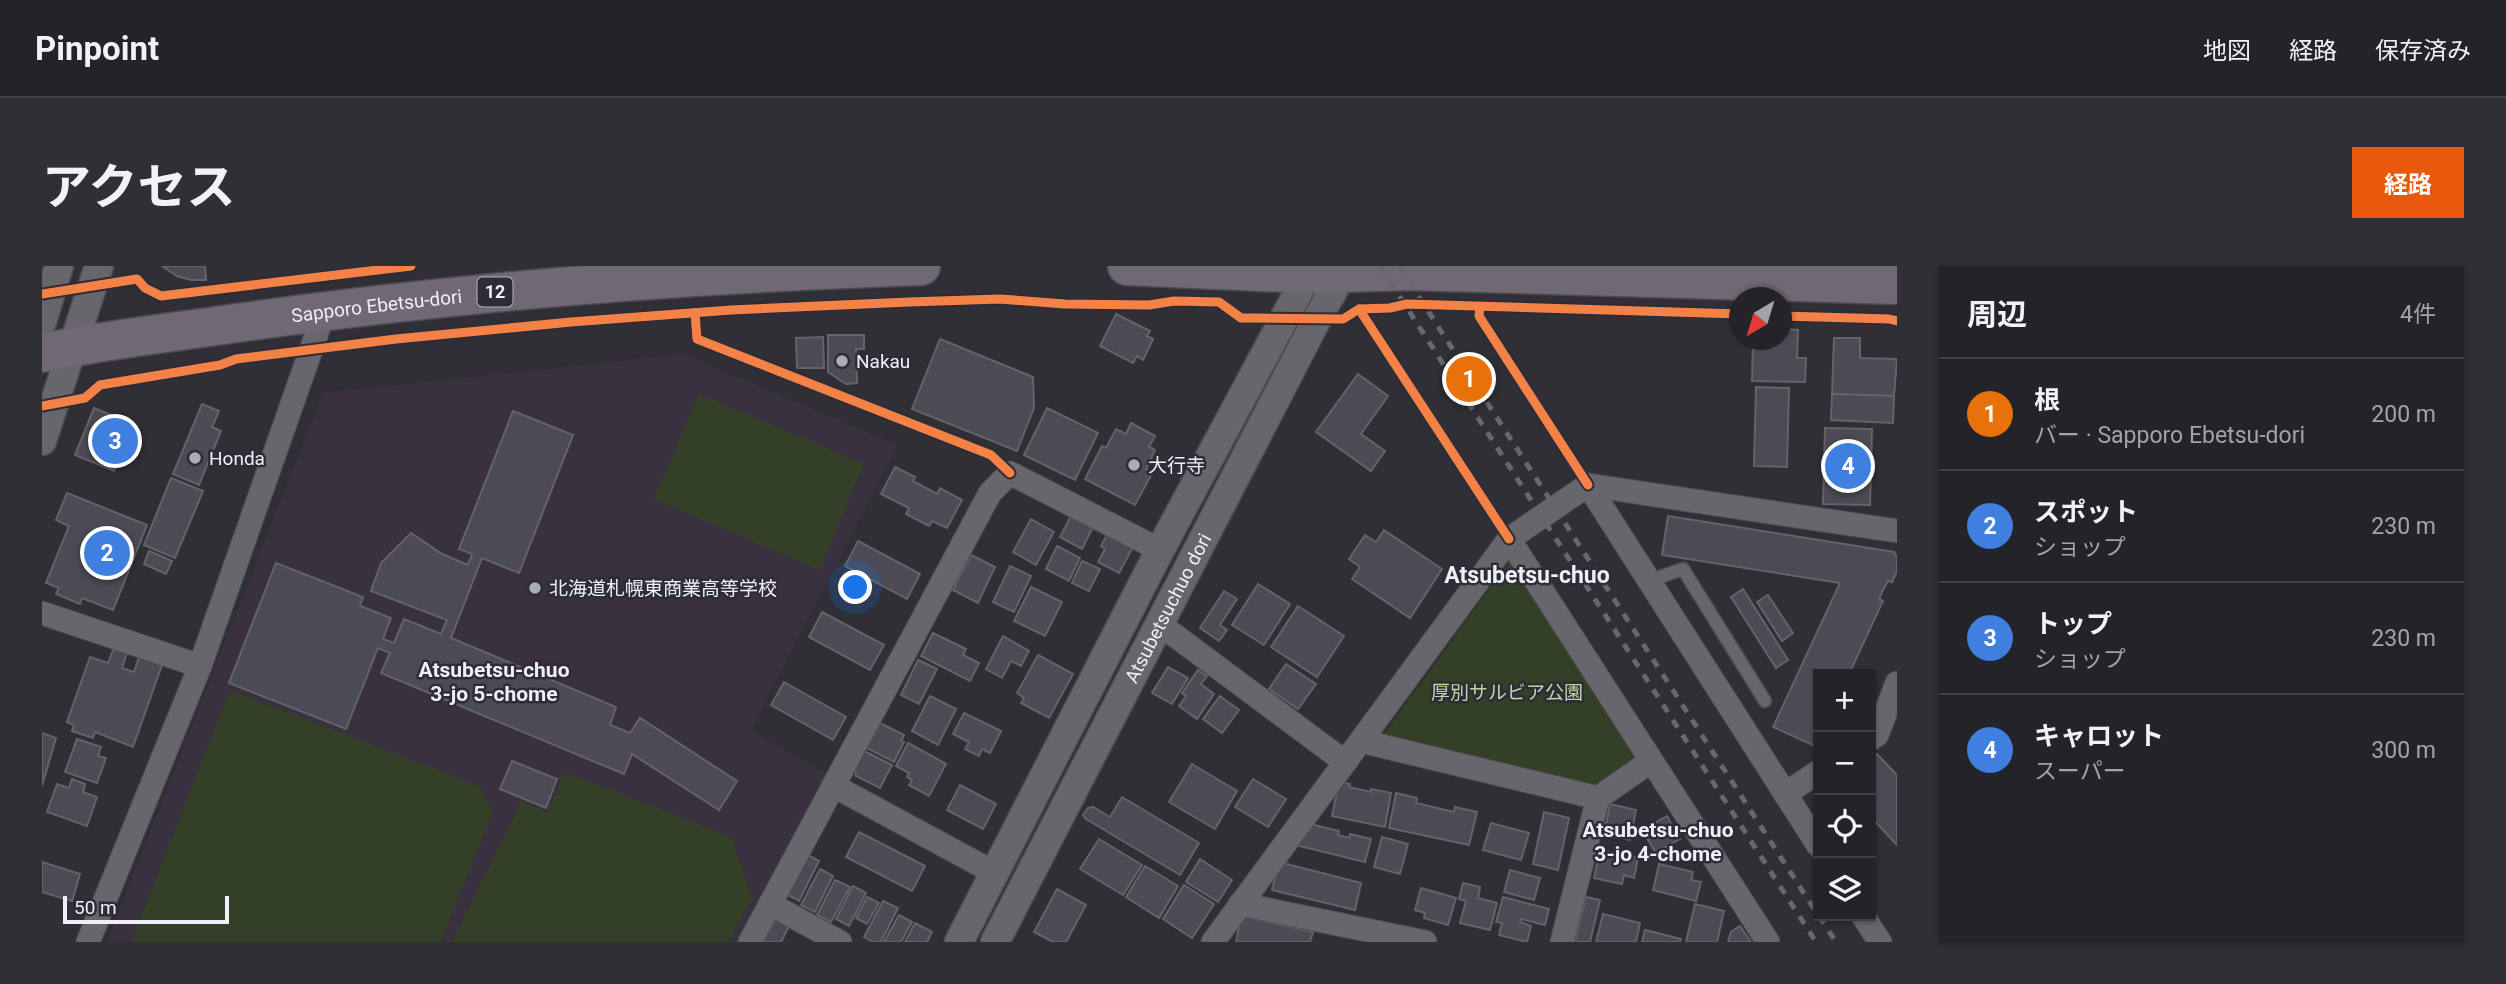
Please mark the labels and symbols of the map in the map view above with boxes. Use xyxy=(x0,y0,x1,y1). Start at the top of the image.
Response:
road number: 12 xyxy=(477,278,512,307)
street label: Sapporo Ebetsu-dori xyxy=(290,285,463,327)
north arrow xyxy=(1729,287,1792,350)
place label: Nakau xyxy=(856,350,910,373)
marker: Nakau xyxy=(834,353,850,369)
pin: 1 xyxy=(1446,353,1492,405)
pin: 3 xyxy=(92,415,138,467)
pin: 4 xyxy=(1825,440,1871,492)
place label: Honda xyxy=(209,447,265,470)
marker: Honda xyxy=(187,450,203,466)
place label: 大行寺 xyxy=(1148,454,1205,477)
marker: 大行寺 xyxy=(1126,457,1142,473)
pin: 2 xyxy=(84,527,130,579)
street label: Atsubetsuchuo dori xyxy=(1120,530,1216,687)
district label: Atsubetsu-chuo xyxy=(1444,562,1610,589)
your location xyxy=(838,570,872,604)
place label: 北海道札幌東商業高等学校 xyxy=(549,577,777,600)
marker: 北海道札幌東商業高等学校 xyxy=(527,580,543,596)
district label: Atsubetsu-chuo 3-jo 5-chome xyxy=(419,658,570,706)
park label: 厚別サルビア公園 xyxy=(1431,681,1583,704)
district label: Atsubetsu-chuo 3-jo 4-chome xyxy=(1583,818,1734,866)
scale bar xyxy=(63,893,229,925)

